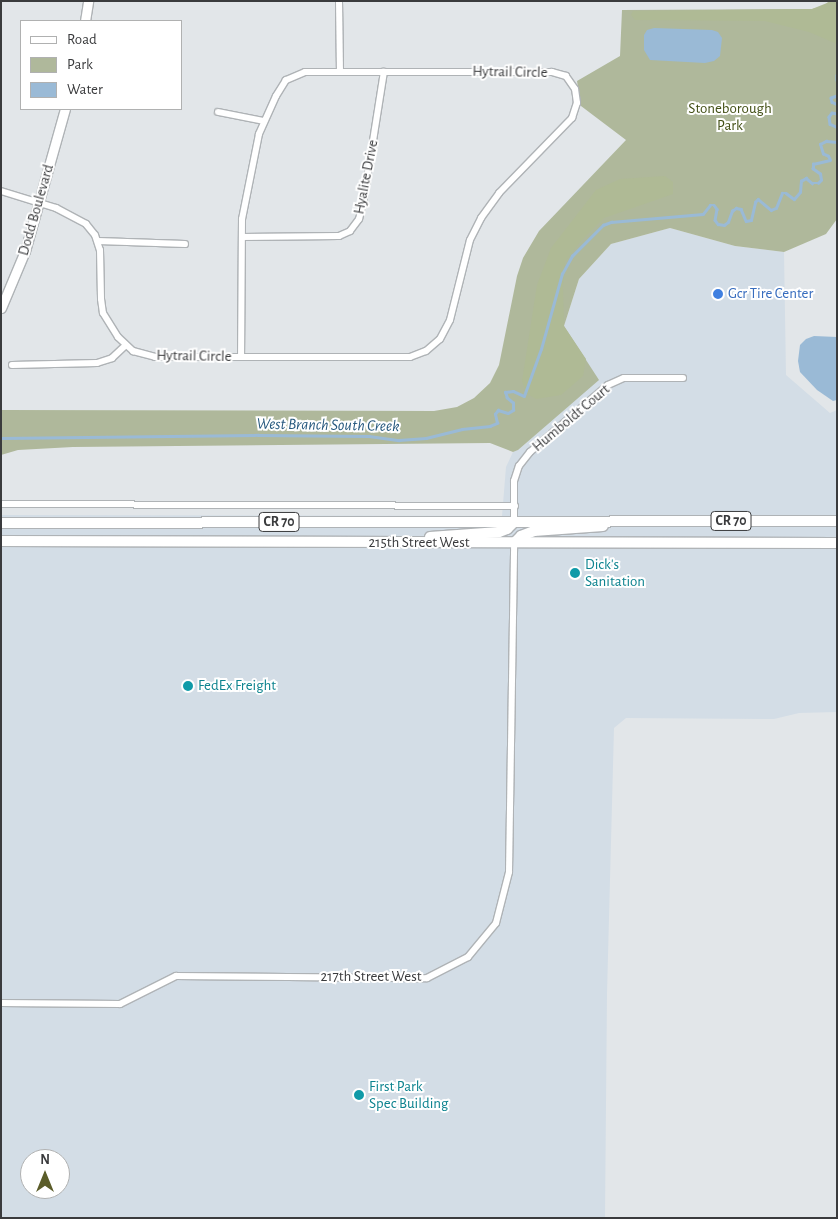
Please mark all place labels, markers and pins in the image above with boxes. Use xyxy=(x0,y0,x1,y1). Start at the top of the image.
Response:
place label: Gcr Tire Center xyxy=(728,285,813,303)
marker: Gcr Tire Center xyxy=(712,288,724,300)
place label: Dick's Sanitation xyxy=(585,555,645,590)
marker: Dick's Sanitation xyxy=(569,567,581,579)
place label: FedEx Freight xyxy=(198,677,276,695)
marker: FedEx Freight xyxy=(182,680,194,692)
place label: First Park Spec Building xyxy=(369,1077,448,1112)
marker: First Park Spec Building xyxy=(353,1089,365,1101)

